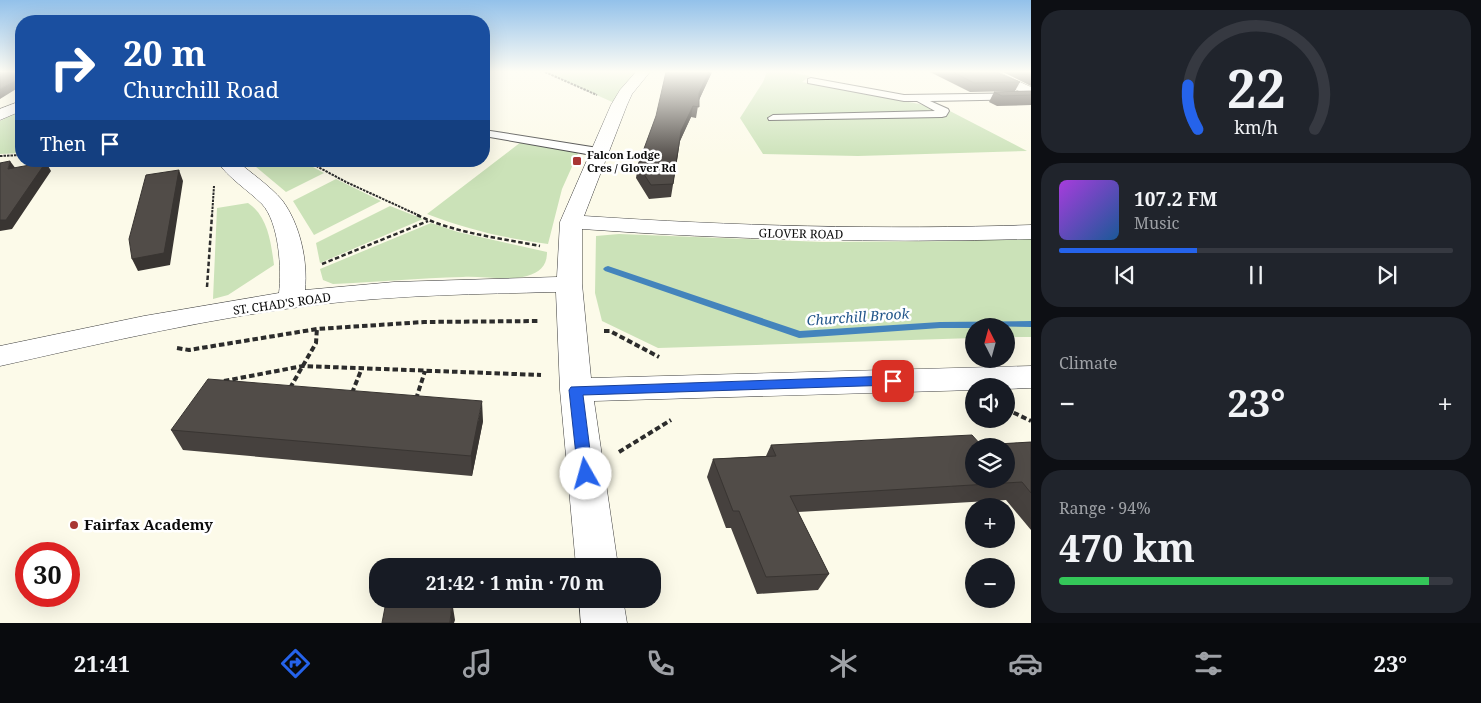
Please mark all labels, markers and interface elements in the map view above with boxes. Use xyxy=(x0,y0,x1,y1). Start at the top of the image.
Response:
text: 20 m xyxy=(123,29,206,76)
icon: right xyxy=(40,35,105,100)
text: 22 xyxy=(1227,52,1285,123)
text: Churchill Road xyxy=(123,74,279,104)
text: km/h xyxy=(1234,115,1278,139)
icon: arrive xyxy=(96,130,124,158)
text: Then xyxy=(40,131,86,157)
place label: Falcon Lodge Cres / Glover Rd xyxy=(587,147,676,175)
marker: Falcon Lodge Cres / Glover Rd xyxy=(571,155,583,167)
text: 107.2 FM xyxy=(1134,186,1217,212)
text: Music xyxy=(1134,212,1179,234)
street label: GLOVER ROAD xyxy=(758,224,844,243)
icon: previous xyxy=(1111,261,1139,289)
icon: pause xyxy=(1242,261,1270,289)
icon: next xyxy=(1373,261,1401,289)
street label: ST. CHAD'S ROAD xyxy=(232,288,332,319)
water label: Churchill Brook xyxy=(806,303,911,330)
north arrow xyxy=(965,318,1015,368)
map controls xyxy=(965,318,1015,608)
text: Climate xyxy=(1059,352,1117,374)
pin xyxy=(872,360,914,402)
icon: arrive xyxy=(879,367,907,395)
text: 23° xyxy=(1227,376,1285,428)
button: sound xyxy=(965,378,1015,428)
text: − xyxy=(1059,384,1075,422)
text: + xyxy=(1437,384,1453,422)
button: layers xyxy=(965,438,1015,488)
position arrow xyxy=(559,447,611,499)
text: Range · 94% xyxy=(1059,497,1151,519)
button: + xyxy=(965,498,1015,548)
place label: Fairfax Academy xyxy=(84,514,213,534)
marker: Fairfax Academy xyxy=(68,519,80,531)
text: 470 km xyxy=(1059,521,1195,573)
speed limit sign: 30 xyxy=(15,542,80,607)
button: − xyxy=(965,558,1015,608)
text: 21:42 · 1 min · 70 m xyxy=(426,570,604,596)
icon: directions xyxy=(278,646,313,681)
icon: music xyxy=(460,646,495,681)
icon: phone xyxy=(643,646,678,681)
icon: climate xyxy=(826,646,861,681)
icon: car xyxy=(1008,646,1043,681)
icon: filters xyxy=(1191,646,1226,681)
text: 21:41 xyxy=(74,648,130,678)
text: 23° xyxy=(1373,648,1407,678)

